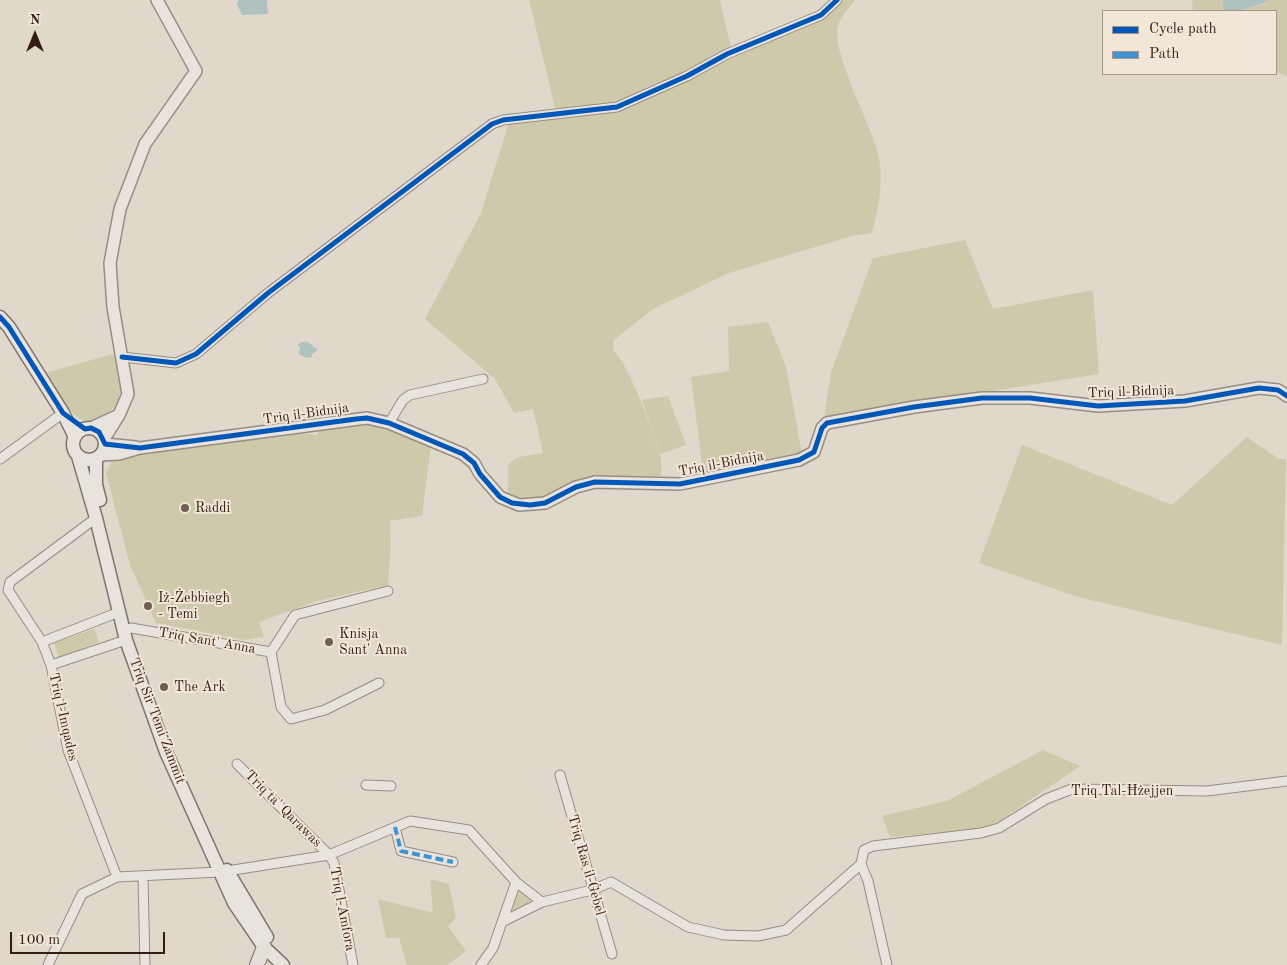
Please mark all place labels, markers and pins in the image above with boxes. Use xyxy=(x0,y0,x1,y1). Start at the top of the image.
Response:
place label: Raddi xyxy=(195,500,230,516)
marker: Raddi xyxy=(179,502,191,514)
place label: Iż-Żebbiegħ - Temi xyxy=(158,590,230,622)
marker: Iż-Żebbiegħ - Temi xyxy=(142,600,154,612)
place label: Knisja Sant' Anna xyxy=(339,626,407,658)
marker: Knisja Sant' Anna xyxy=(323,636,335,648)
place label: The Ark xyxy=(174,679,226,695)
marker: The Ark xyxy=(158,681,170,693)

